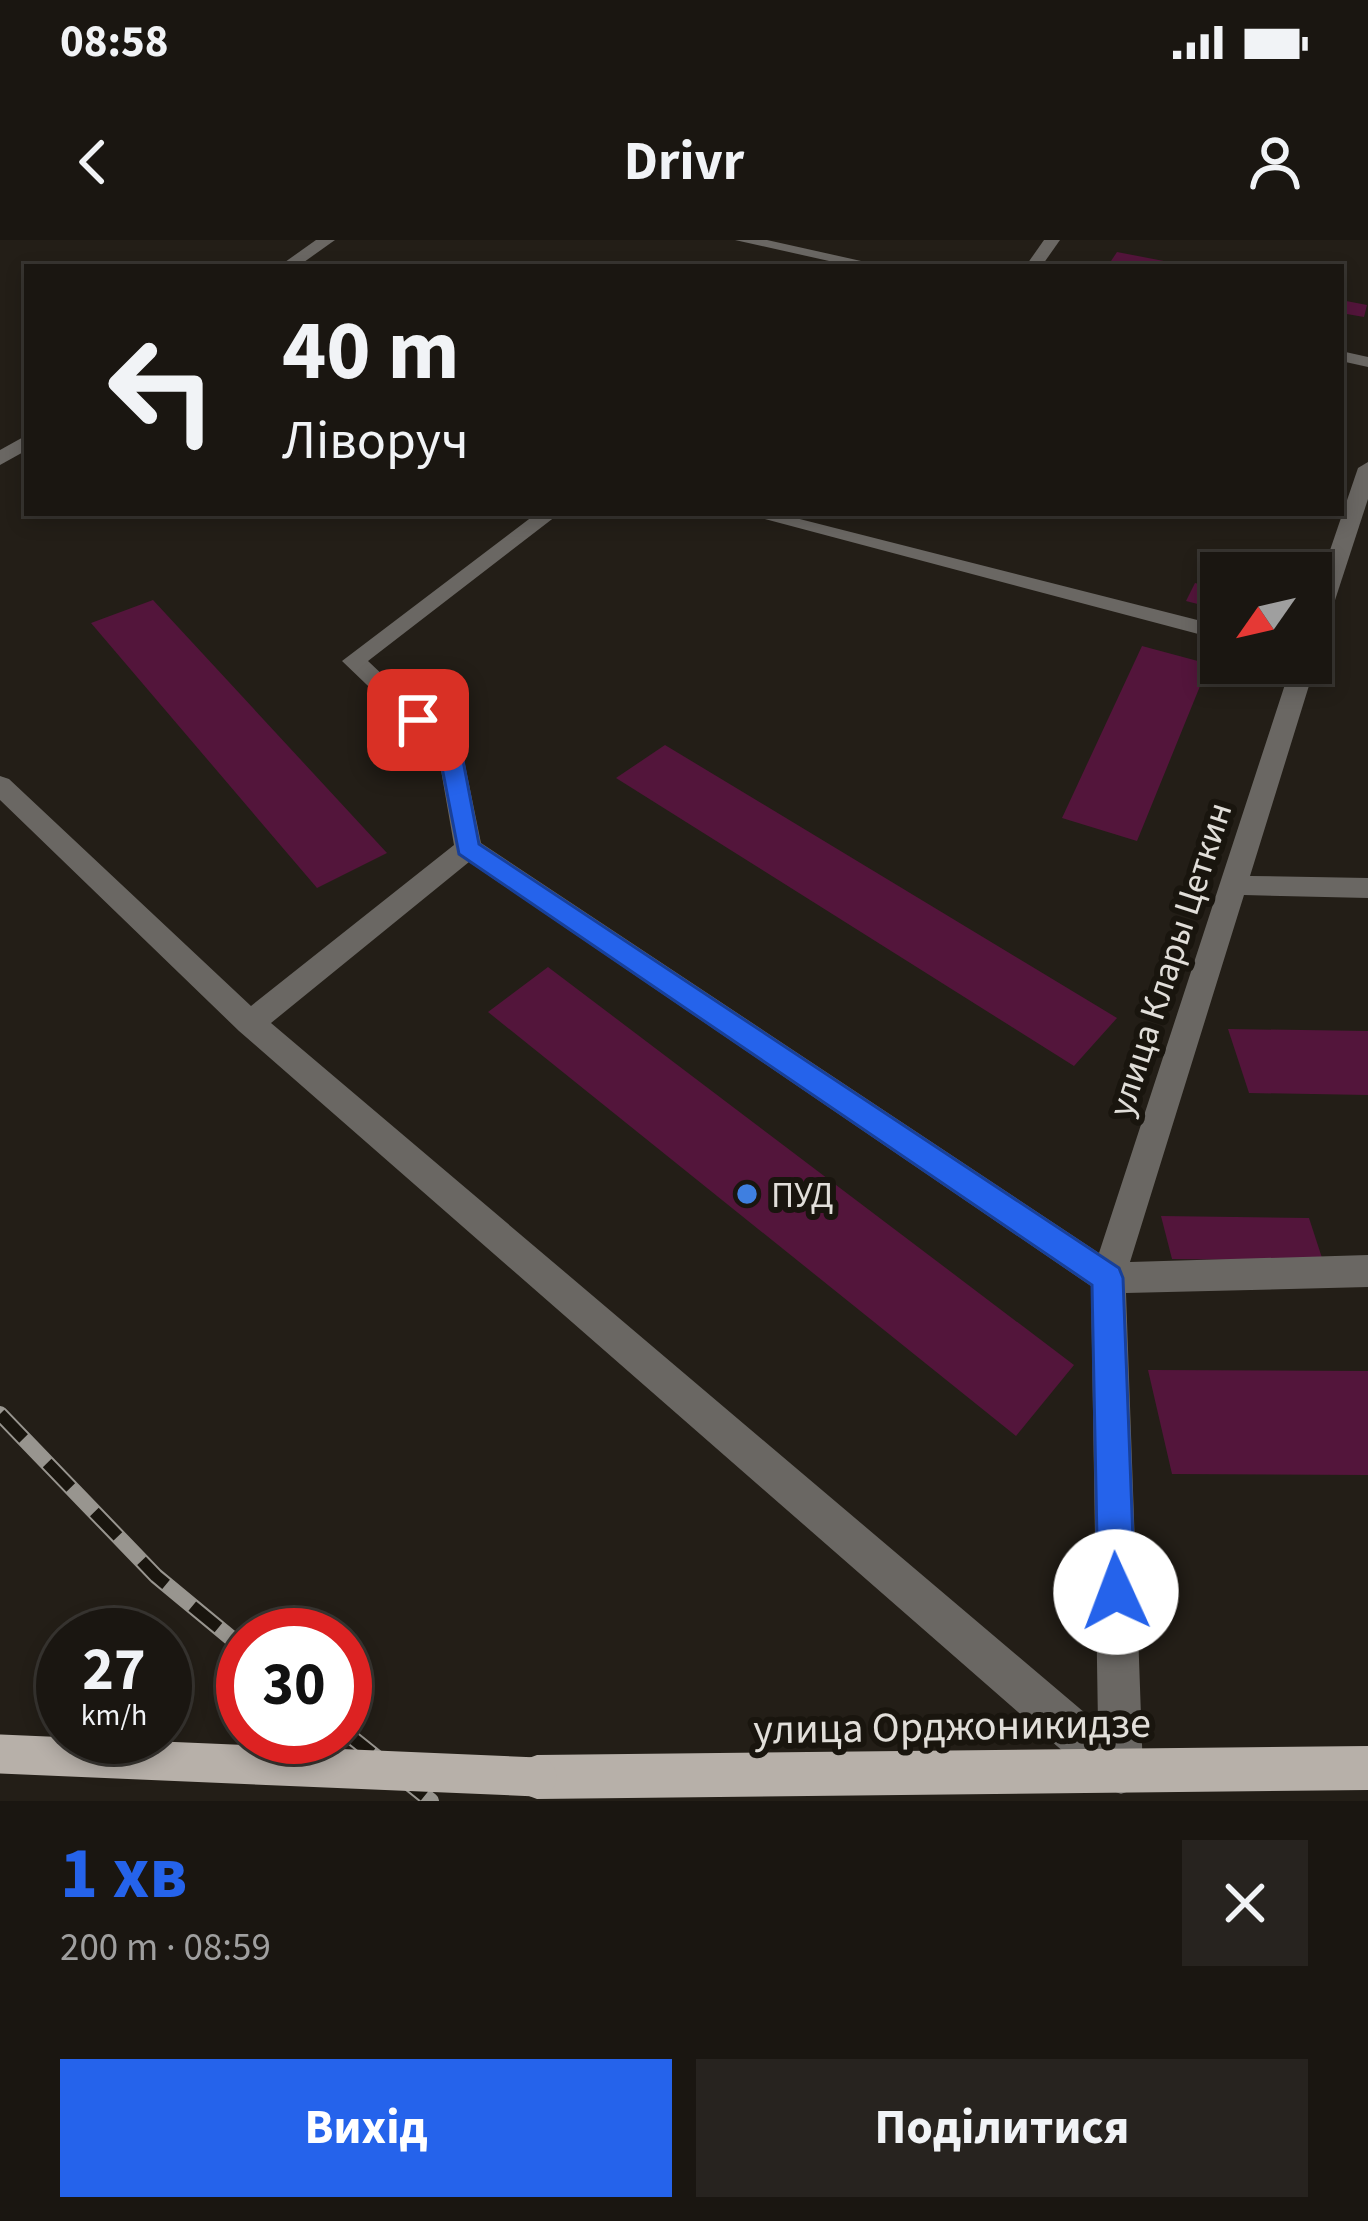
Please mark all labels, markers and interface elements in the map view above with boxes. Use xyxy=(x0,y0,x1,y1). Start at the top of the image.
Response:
text: 08:58 xyxy=(60,10,169,74)
text: Drivr xyxy=(624,124,744,201)
icon: back xyxy=(60,129,126,195)
icon: person xyxy=(1242,129,1308,195)
text: 40 m xyxy=(282,292,460,412)
icon: left xyxy=(84,312,240,468)
text: Ліворуч xyxy=(282,403,469,480)
north arrow xyxy=(1200,552,1332,684)
map controls xyxy=(1200,552,1332,684)
pin xyxy=(367,669,469,771)
icon: arrive xyxy=(385,687,451,753)
street label: улица Клары Цеткин xyxy=(1096,796,1245,1123)
place label: ПУД xyxy=(771,1170,834,1221)
marker: ПУД xyxy=(734,1181,760,1207)
position arrow xyxy=(1053,1529,1179,1655)
speed limit sign: 30 xyxy=(216,1608,372,1764)
text: 27 xyxy=(82,1628,146,1713)
text: km/h xyxy=(81,1694,147,1737)
street label: улица Орджоникидзе xyxy=(753,1694,1151,1760)
text: 1 хв xyxy=(60,1823,187,1926)
button: close xyxy=(1182,1840,1308,1966)
text: 200 m · 08:59 xyxy=(60,1920,271,1976)
button: Вихід xyxy=(60,2059,672,2197)
button: Поділитися xyxy=(696,2059,1308,2197)

